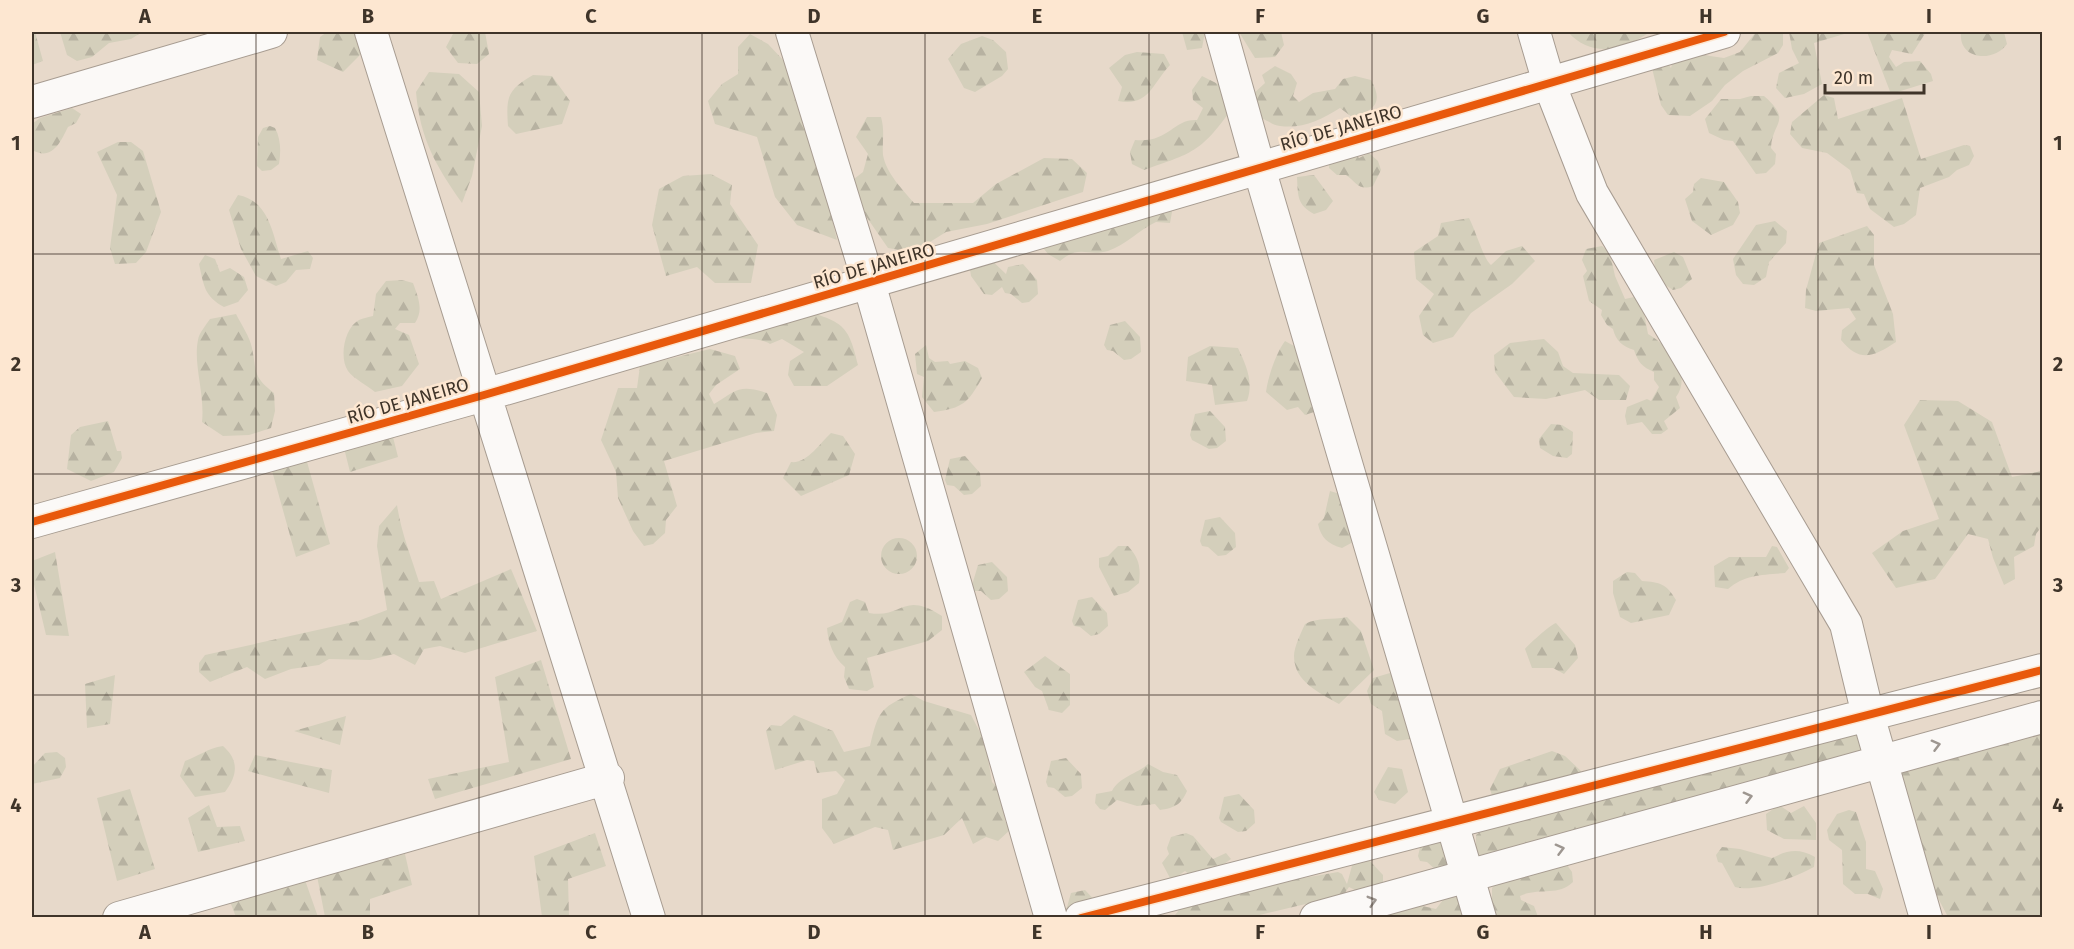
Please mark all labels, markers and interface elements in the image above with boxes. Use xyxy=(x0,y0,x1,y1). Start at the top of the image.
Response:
text: A xyxy=(138,4,152,28)
text: B xyxy=(362,4,374,28)
text: C xyxy=(585,4,597,28)
text: D xyxy=(807,4,821,28)
text: E xyxy=(1032,4,1042,28)
text: F xyxy=(1255,4,1265,28)
text: G xyxy=(1477,4,1489,28)
text: H xyxy=(1699,4,1713,28)
text: I xyxy=(1926,4,1932,28)
scale bar xyxy=(1825,57,1924,95)
text: 20 m xyxy=(1834,67,1873,89)
street label: RÍO DE JANEIRO xyxy=(1277,99,1404,156)
text: 1 xyxy=(11,131,21,155)
text: 1 xyxy=(2053,131,2063,155)
street label: RÍO DE JANEIRO xyxy=(810,237,937,294)
text: 2 xyxy=(11,352,21,376)
text: 2 xyxy=(2053,352,2063,376)
street label: RÍO DE JANEIRO xyxy=(344,372,471,429)
text: 3 xyxy=(10,573,21,597)
text: 3 xyxy=(2052,573,2063,597)
one-way arrow xyxy=(1931,740,1941,753)
one-way arrow xyxy=(1743,791,1753,804)
text: 4 xyxy=(10,793,22,817)
text: 4 xyxy=(2052,793,2064,817)
one-way arrow xyxy=(1554,844,1565,856)
one-way arrow xyxy=(1367,896,1377,909)
text: A xyxy=(138,920,152,944)
text: B xyxy=(362,920,374,944)
text: C xyxy=(585,920,597,944)
text: D xyxy=(807,920,821,944)
text: E xyxy=(1032,920,1042,944)
text: F xyxy=(1255,920,1265,944)
text: G xyxy=(1477,920,1489,944)
text: H xyxy=(1699,920,1713,944)
text: I xyxy=(1926,920,1932,944)

